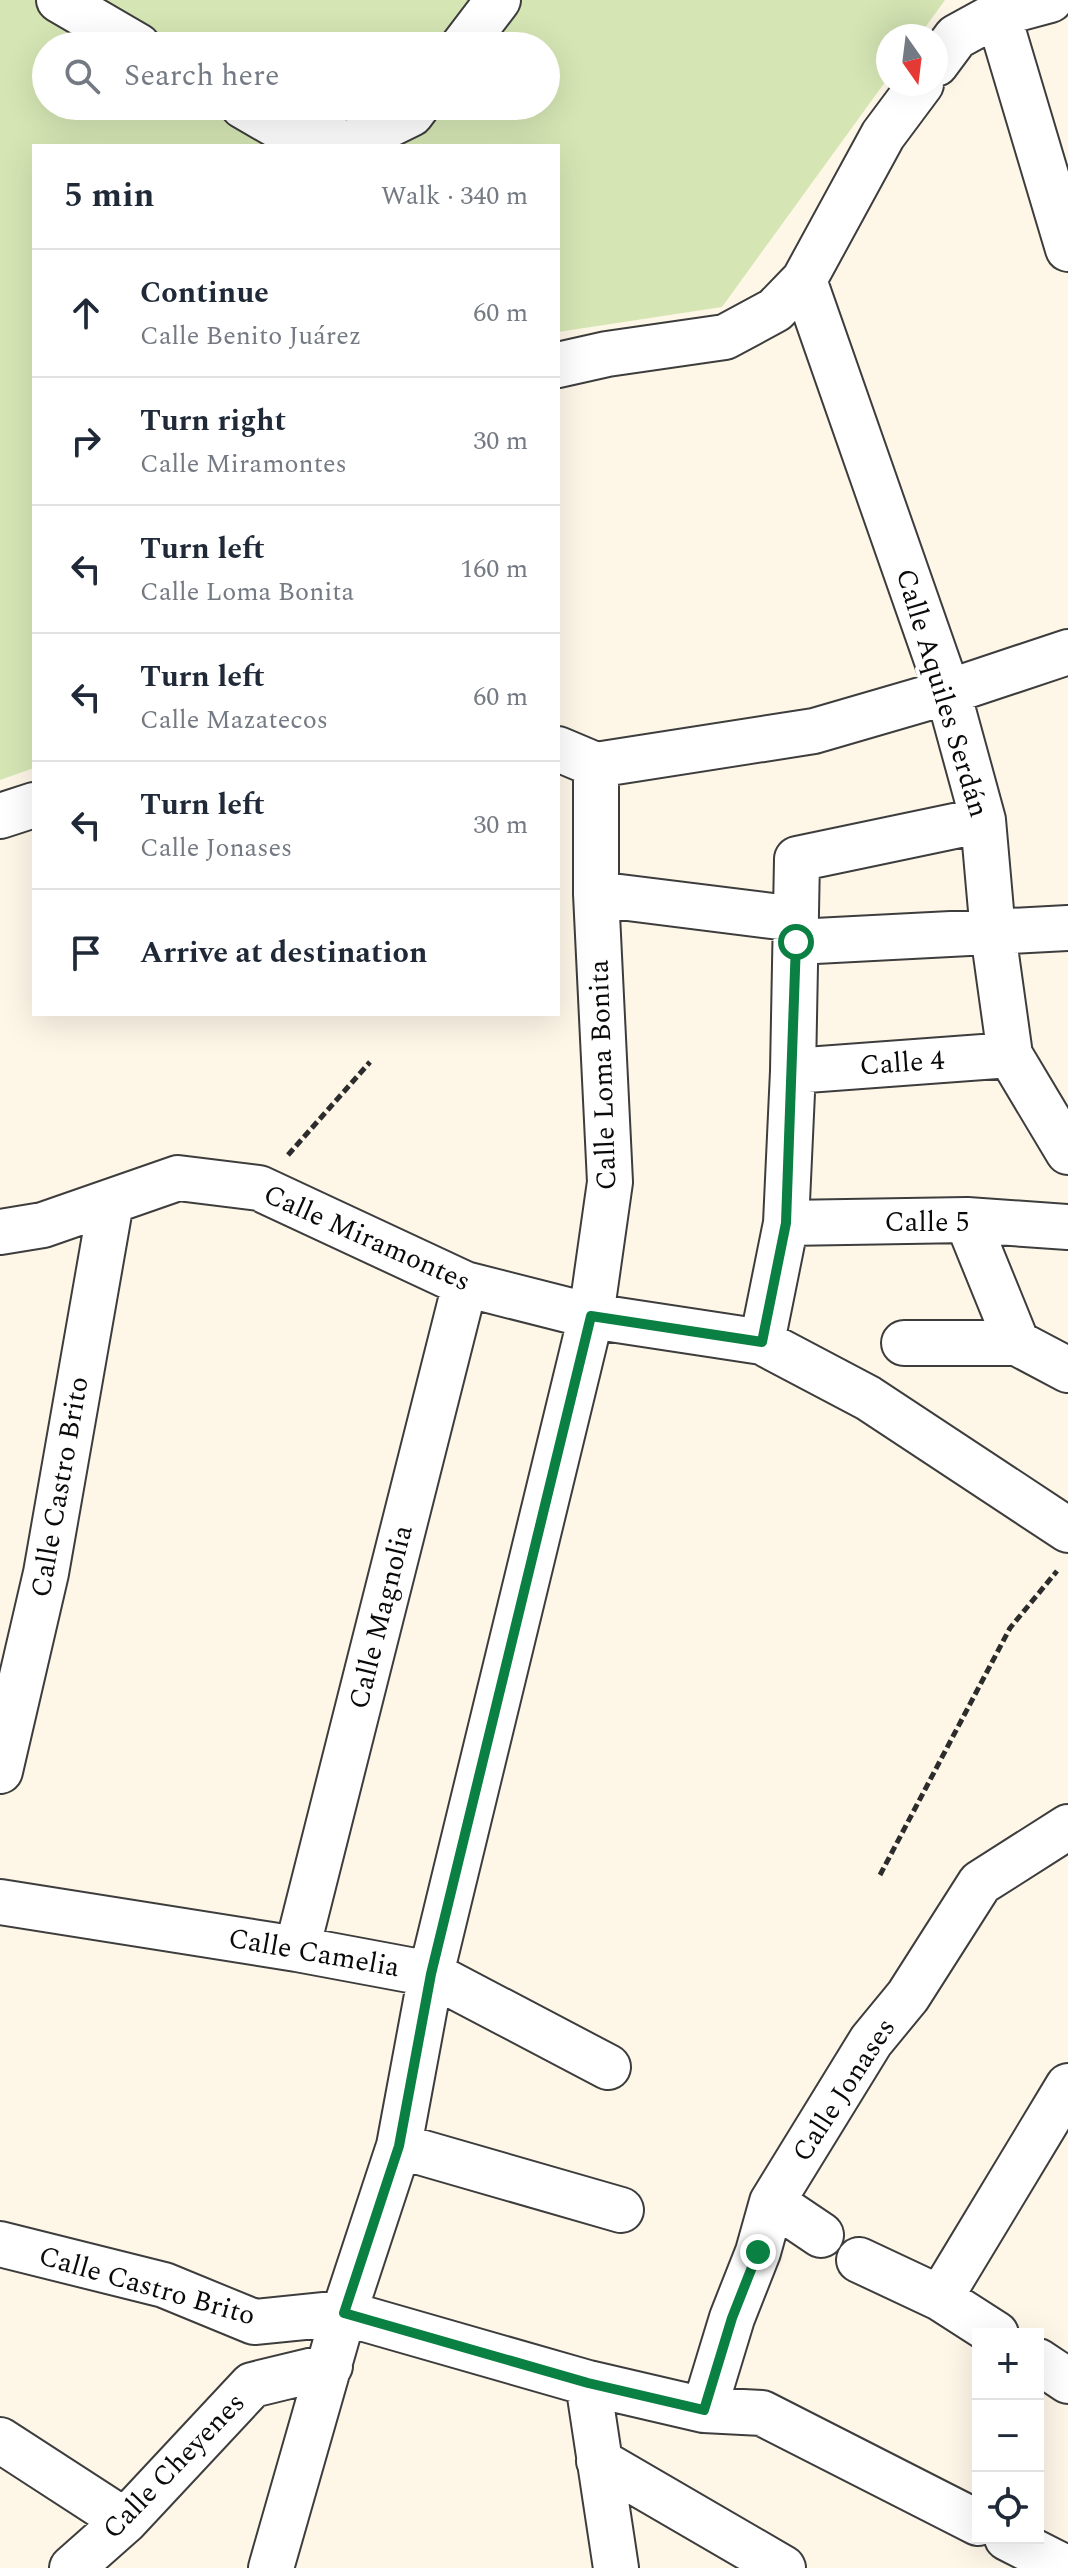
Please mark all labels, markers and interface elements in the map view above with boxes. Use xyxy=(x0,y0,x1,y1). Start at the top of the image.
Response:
north arrow xyxy=(876,24,948,96)
search box xyxy=(32,32,560,120)
text: Search here xyxy=(124,53,280,99)
icon: search xyxy=(60,54,104,98)
text: 5 min xyxy=(64,170,154,222)
text: Walk · 340 m xyxy=(381,176,528,216)
text: Continue xyxy=(140,270,269,316)
icon: ahead xyxy=(64,291,108,335)
text: 60 m xyxy=(473,293,528,333)
text: Calle Benito Juárez xyxy=(140,316,361,356)
text: Turn right xyxy=(140,398,286,444)
icon: right xyxy=(64,419,108,463)
text: 30 m xyxy=(473,421,528,461)
text: Calle Miramontes xyxy=(140,444,347,484)
text: Turn left xyxy=(140,526,265,572)
icon: left xyxy=(64,547,108,591)
text: 160 m xyxy=(460,549,528,589)
street label: Calle Aquiles Serdán xyxy=(884,563,1000,823)
text: Calle Loma Bonita xyxy=(140,572,354,612)
text: Turn left xyxy=(140,654,265,700)
icon: left xyxy=(64,675,108,719)
text: 60 m xyxy=(473,677,528,717)
text: Calle Mazatecos xyxy=(140,700,328,740)
text: Turn left xyxy=(140,782,265,828)
icon: left xyxy=(64,803,108,847)
text: 30 m xyxy=(473,805,528,845)
text: Calle Jonases xyxy=(140,828,292,868)
route start xyxy=(778,924,814,960)
text: Arrive at destination xyxy=(140,930,427,976)
icon: arrive xyxy=(64,931,108,975)
street label: Calle Loma Bonita xyxy=(577,959,629,1191)
street label: Calle 4 xyxy=(858,1039,946,1087)
street label: Calle Miramontes xyxy=(257,1173,477,1303)
street label: Calle 5 xyxy=(885,1201,969,1244)
street label: Calle Castro Brito xyxy=(19,1373,101,1601)
street label: Calle Magnolia xyxy=(337,1520,425,1714)
street label: Calle Camelia xyxy=(225,1917,403,1989)
street label: Calle Jonases xyxy=(781,2010,907,2170)
route end xyxy=(740,2234,776,2270)
street label: Calle Castro Brito xyxy=(34,2235,260,2337)
map controls xyxy=(972,2328,1044,2544)
button: + xyxy=(972,2328,1044,2400)
street label: Calle Cheyenes xyxy=(93,2383,255,2549)
button: − xyxy=(972,2400,1044,2472)
button: locate xyxy=(972,2472,1044,2544)

